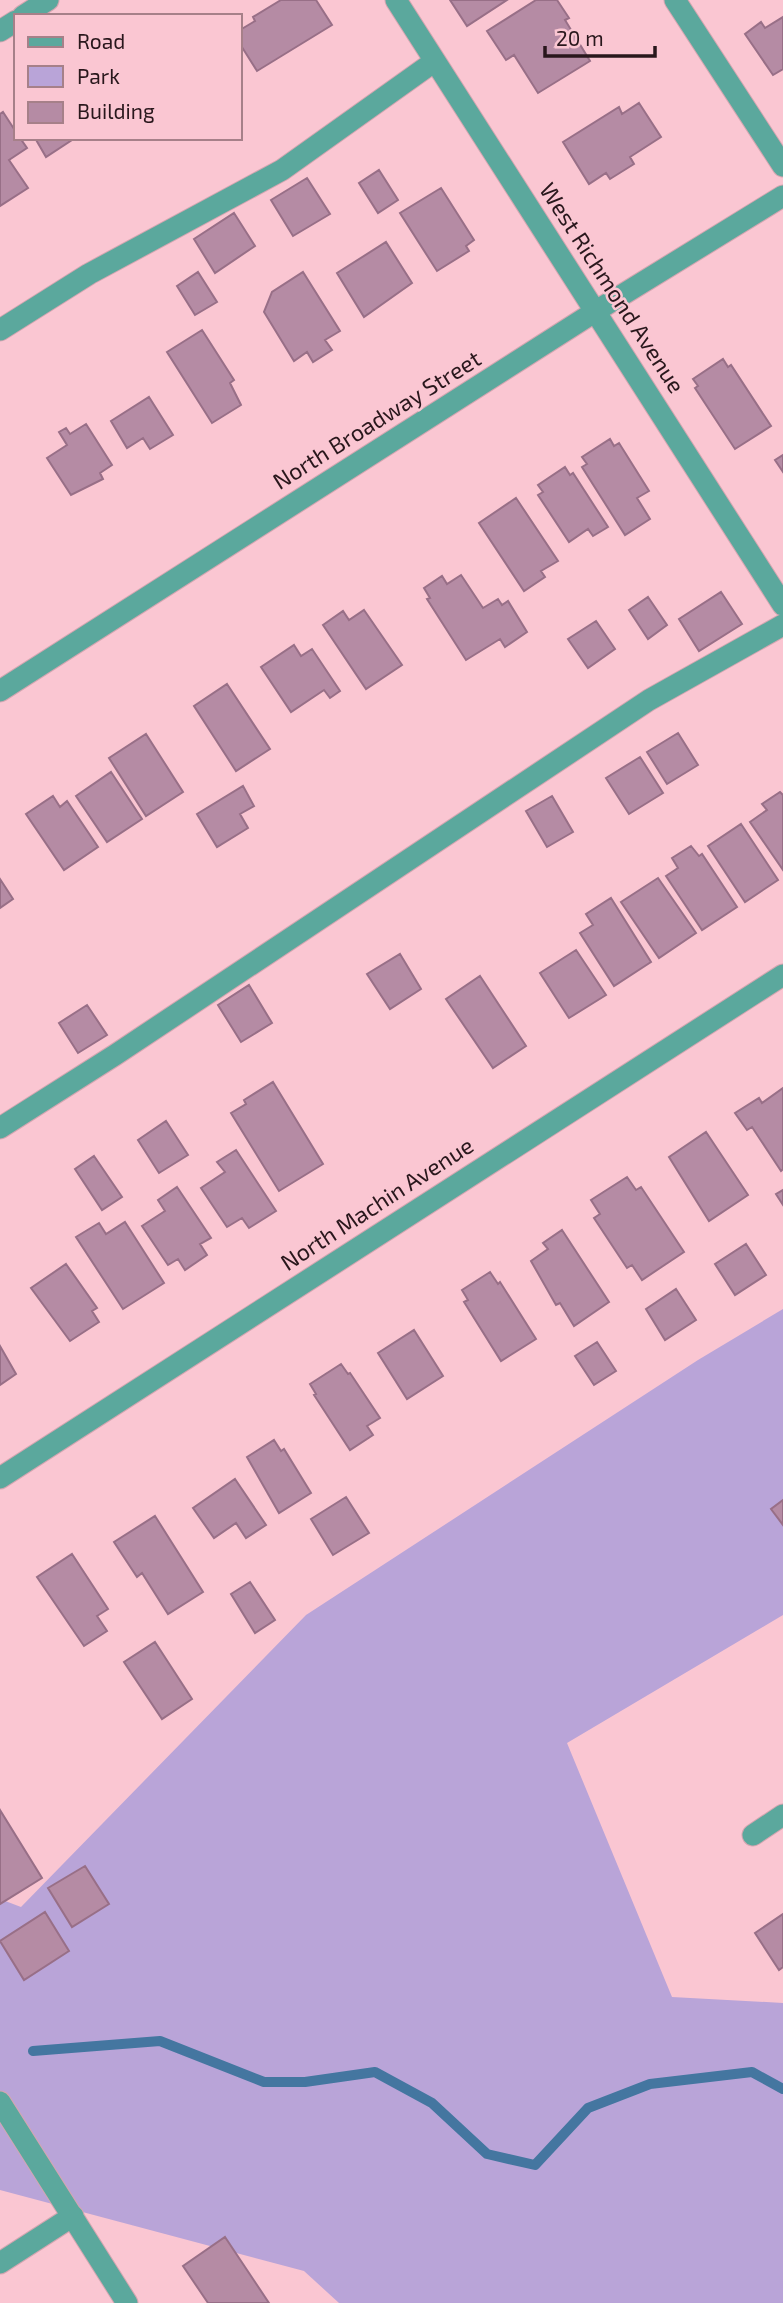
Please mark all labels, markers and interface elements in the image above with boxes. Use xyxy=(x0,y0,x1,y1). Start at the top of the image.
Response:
legend xyxy=(14,14,242,140)
scale bar xyxy=(545,14,655,58)
text: 20 m xyxy=(556,25,604,50)
text: Road xyxy=(77,28,125,53)
text: Park xyxy=(77,63,120,88)
text: Building xyxy=(77,98,155,123)
street label: West Richmond Avenue xyxy=(534,177,691,398)
street label: North Broadway Street xyxy=(267,344,486,495)
street label: North Machin Avenue xyxy=(275,1130,478,1276)

